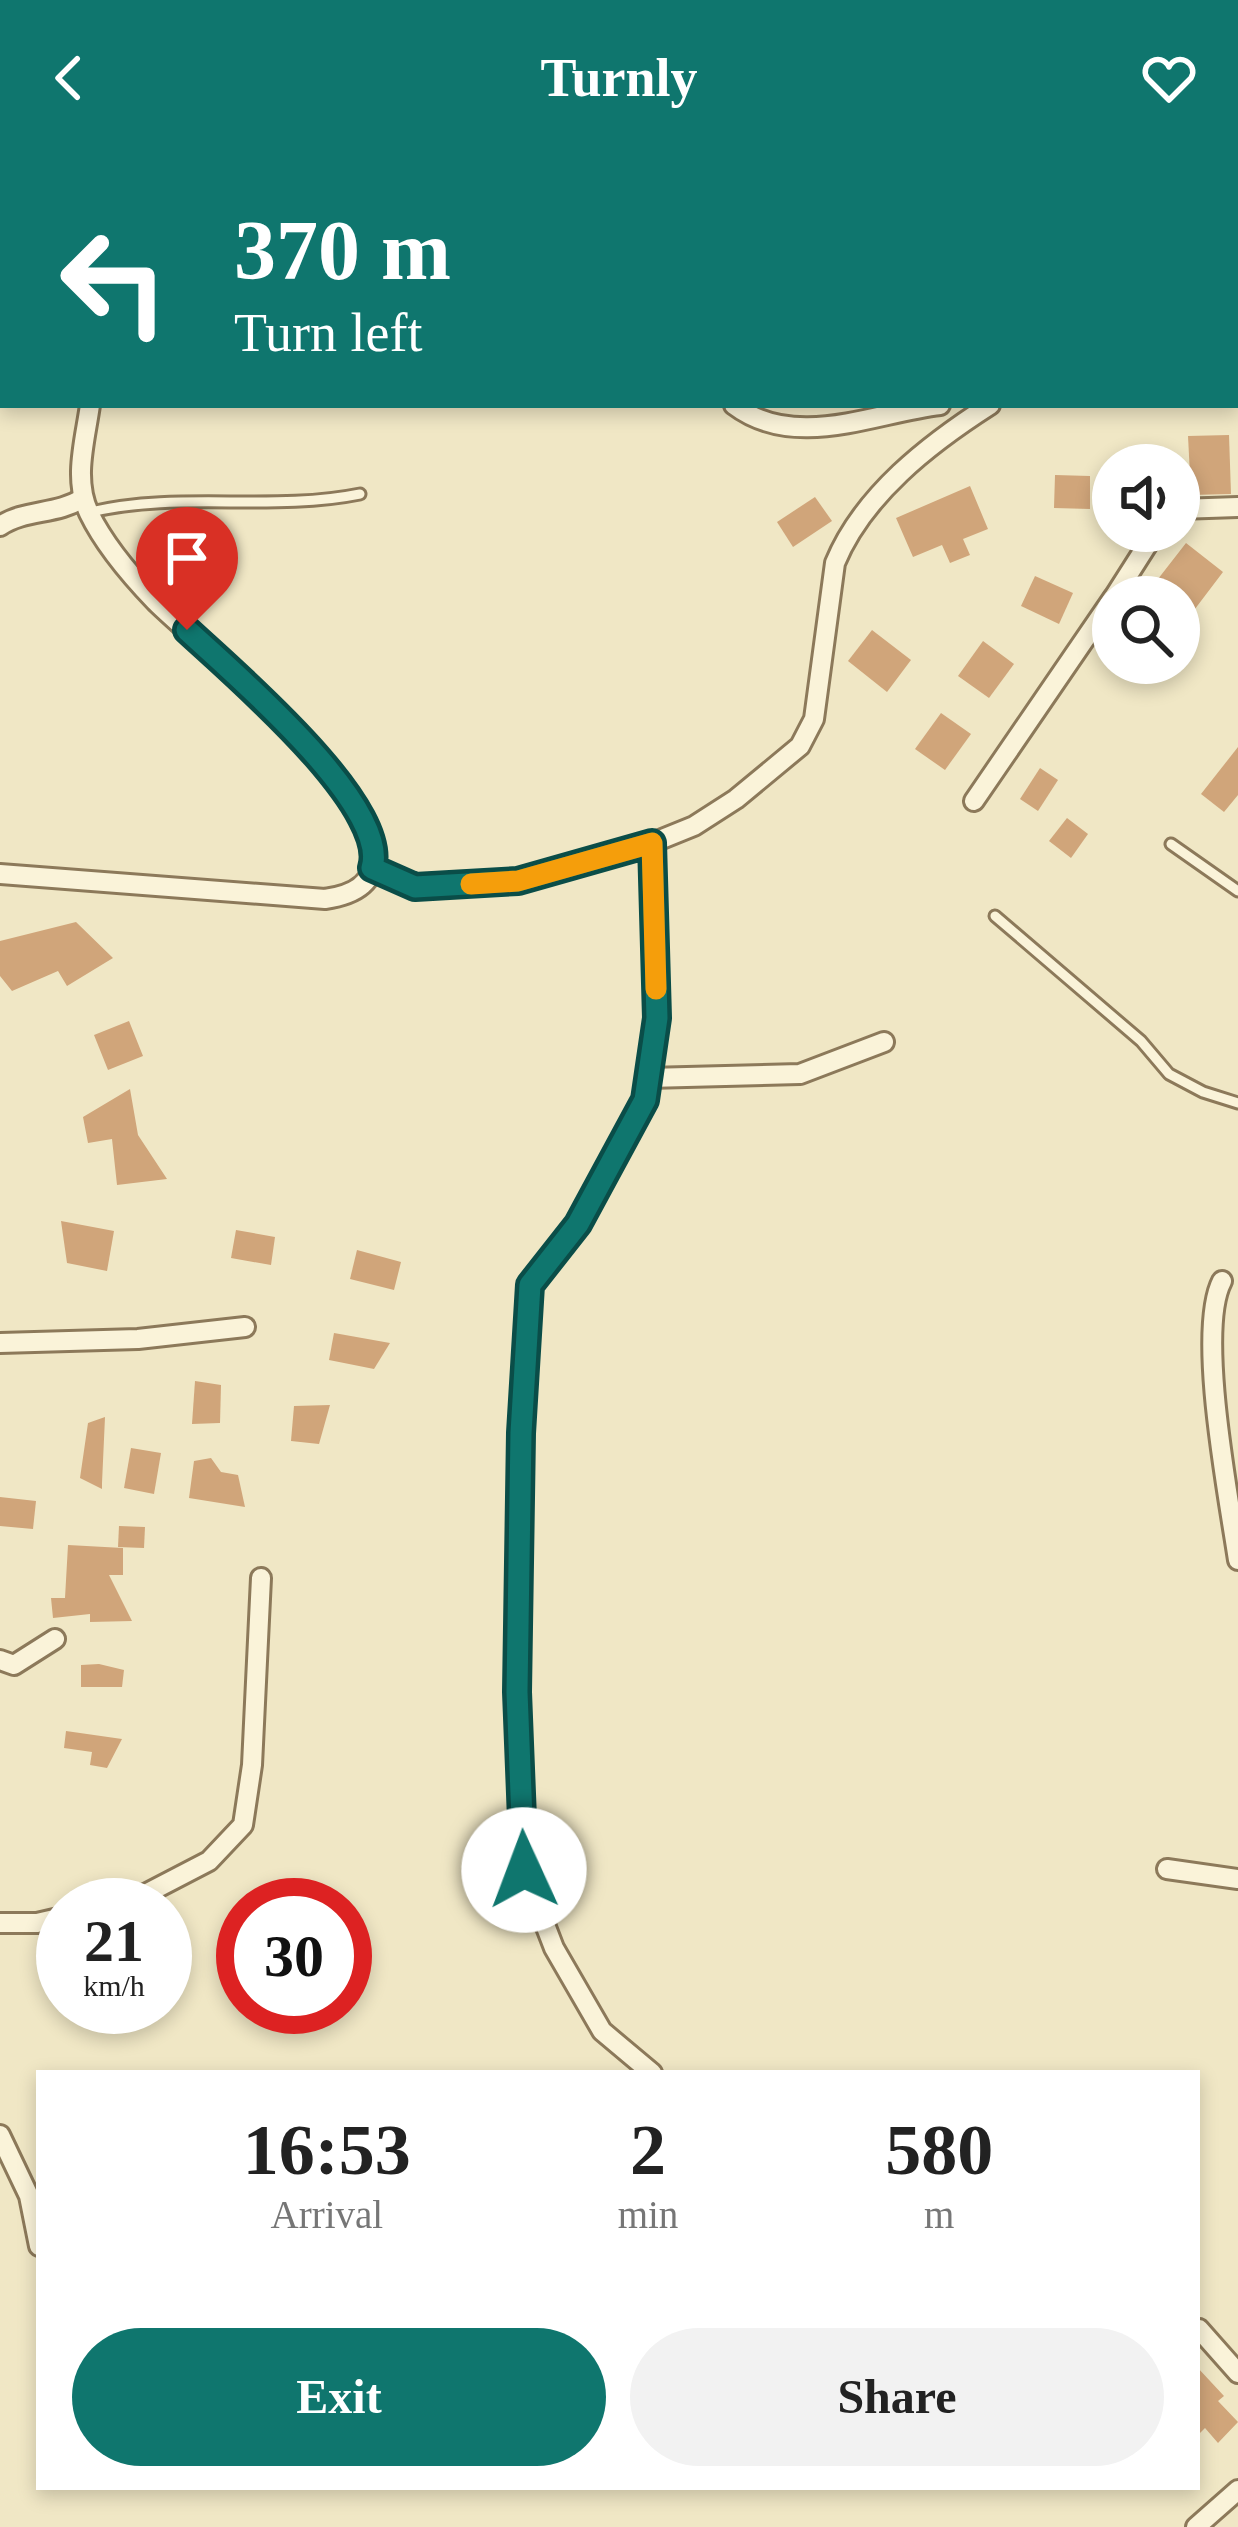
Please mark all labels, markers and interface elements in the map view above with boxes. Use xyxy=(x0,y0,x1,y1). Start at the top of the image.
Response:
icon: back xyxy=(36,45,102,111)
icon: heart xyxy=(1136,45,1202,111)
text: Turnly xyxy=(540,48,698,108)
icon: left xyxy=(36,204,192,360)
text: 370 m xyxy=(234,204,451,297)
text: Turn left xyxy=(234,303,423,363)
map controls xyxy=(1092,444,1200,684)
button: sound xyxy=(1092,444,1200,552)
pin xyxy=(136,507,238,630)
icon: arrive xyxy=(154,525,220,591)
button: search xyxy=(1092,576,1200,684)
position arrow xyxy=(461,1807,587,1933)
speed limit sign: 30 xyxy=(216,1878,372,2034)
text: 21 xyxy=(84,1908,144,1974)
text: km/h xyxy=(83,1969,145,2002)
text: 16:53 xyxy=(243,2110,411,2190)
text: 2 xyxy=(630,2110,666,2190)
text: 580 xyxy=(885,2110,993,2190)
text: Arrival xyxy=(271,2193,383,2236)
text: min xyxy=(618,2193,678,2236)
text: m xyxy=(924,2193,954,2236)
button: Exit xyxy=(72,2328,606,2466)
button: Share xyxy=(630,2328,1164,2466)

